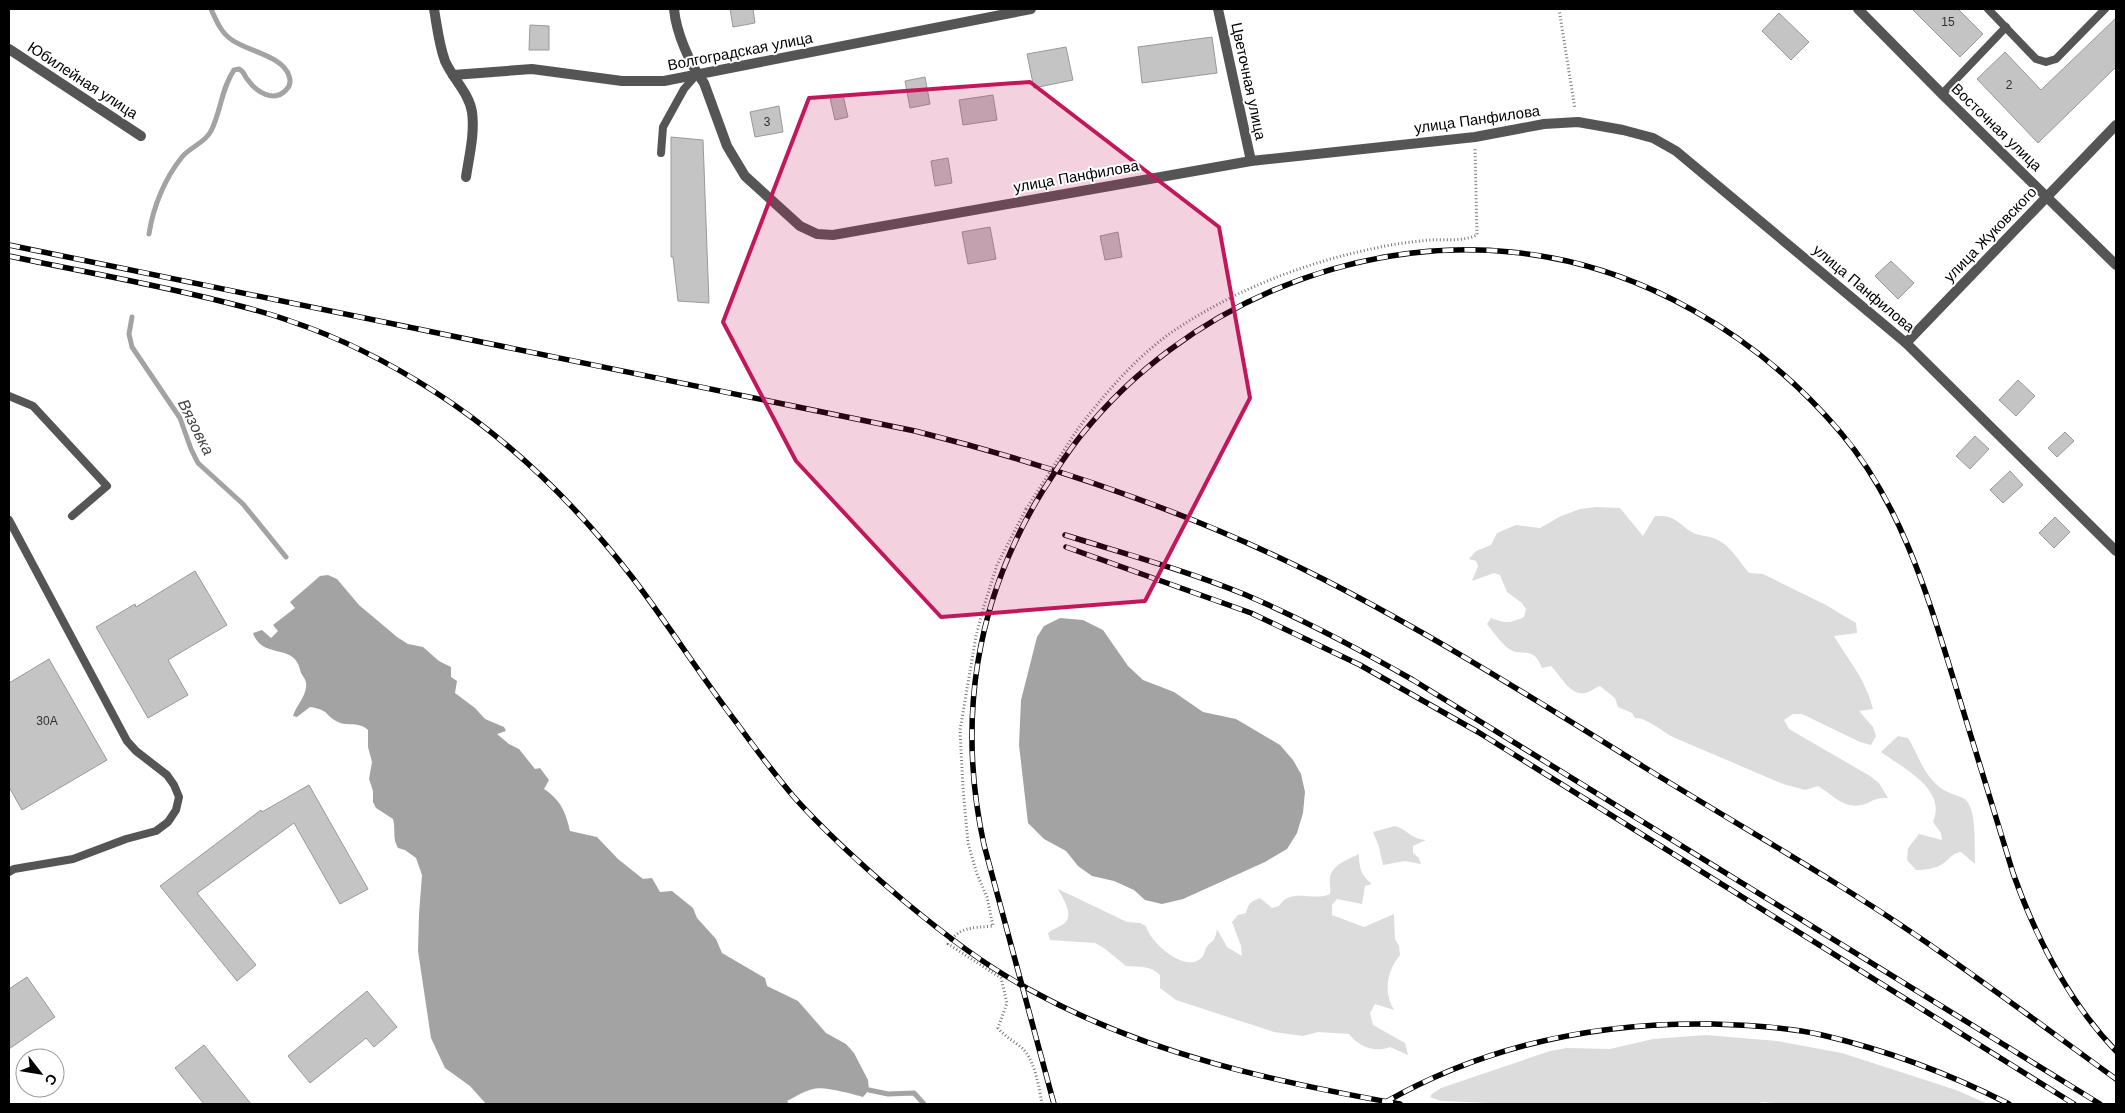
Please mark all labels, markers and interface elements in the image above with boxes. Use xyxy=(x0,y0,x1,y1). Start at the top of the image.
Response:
house number: 15 xyxy=(1941,15,1955,29)
street label: Цветочная улица xyxy=(1228,21,1270,142)
street label: Волгоградская улица xyxy=(666,28,815,73)
street label: Юбилейная улица xyxy=(25,38,142,122)
house number: 2 xyxy=(2006,78,2013,92)
street label: Восточная улица xyxy=(1948,80,2046,175)
street label: улица Панфилова xyxy=(1413,102,1542,136)
house number: 3 xyxy=(764,115,771,129)
street label: улица Панфилова xyxy=(1012,156,1141,195)
street label: улица Жуковского xyxy=(1940,183,2040,285)
street label: улица Панфилова xyxy=(1810,241,1919,336)
water label: Вязовка xyxy=(175,396,217,458)
house number: 30А xyxy=(36,714,58,728)
north arrow xyxy=(15,1048,65,1098)
text: С xyxy=(42,1071,61,1088)

